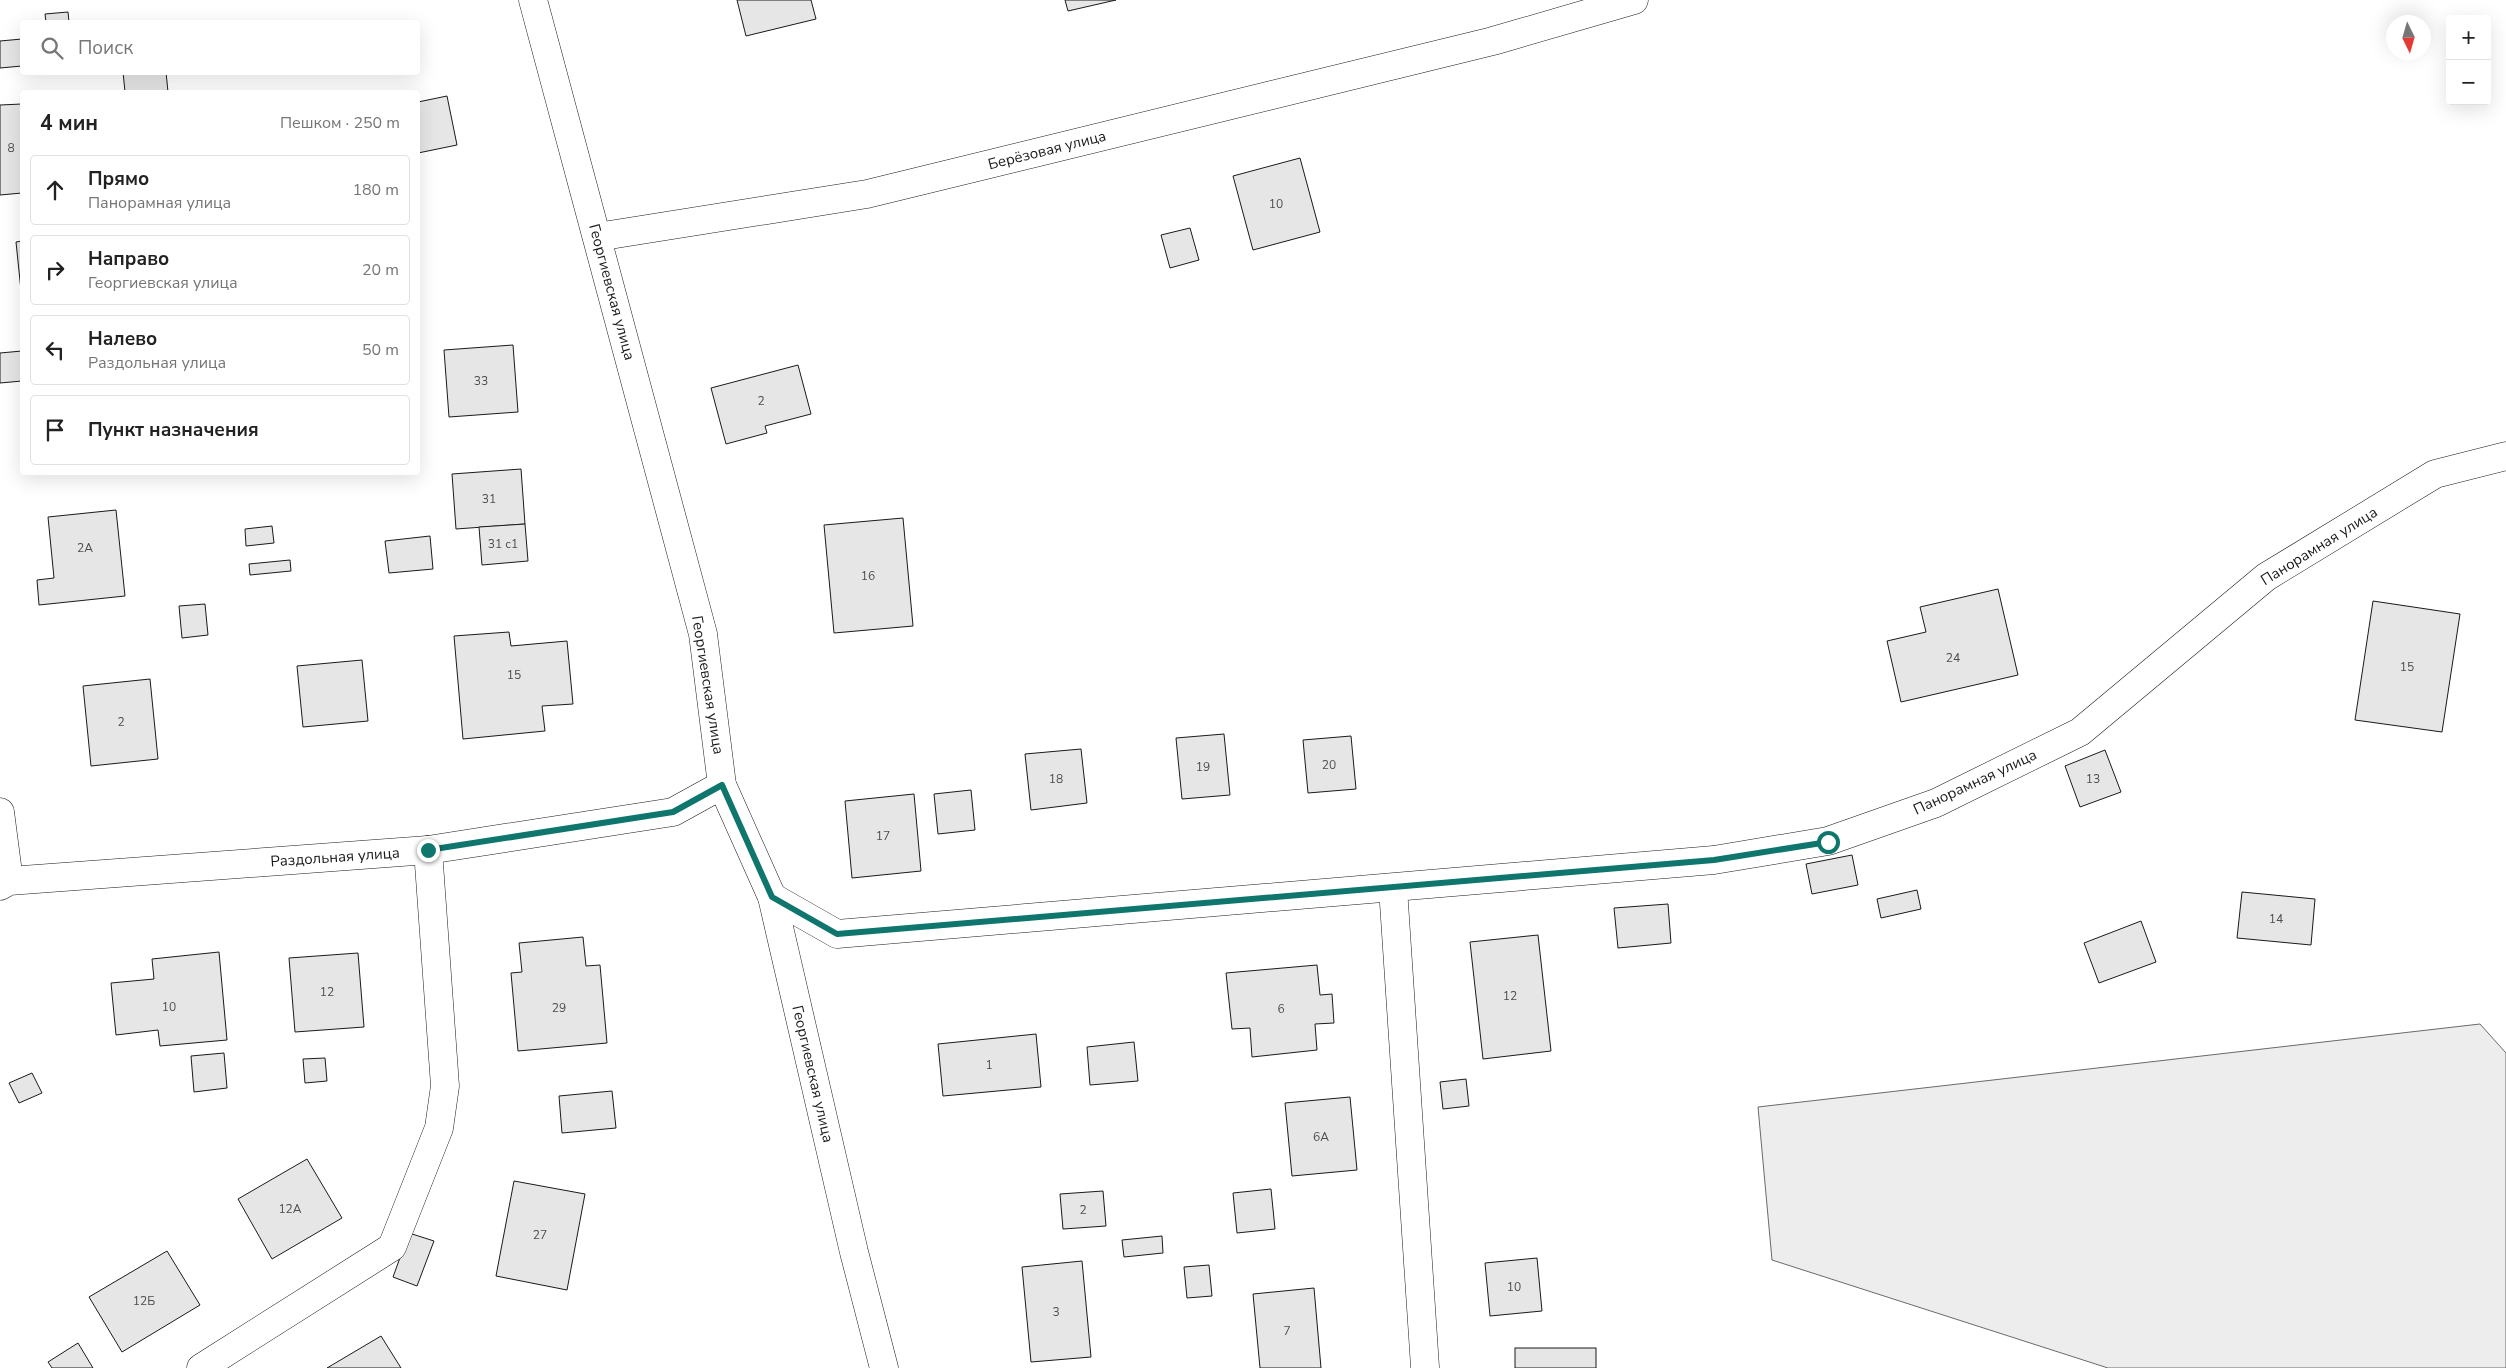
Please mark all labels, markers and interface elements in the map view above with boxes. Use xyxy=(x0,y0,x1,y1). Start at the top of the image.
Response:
north arrow xyxy=(2386,15,2431,60)
map controls xyxy=(2446,15,2491,105)
button: + xyxy=(2446,15,2491,60)
search box xyxy=(20,20,420,75)
icon: search xyxy=(38,34,66,62)
text: Поиск xyxy=(78,35,133,61)
button: − xyxy=(2446,60,2491,105)
text: 4 мин xyxy=(40,109,98,137)
text: Пешком · 250 m xyxy=(280,112,400,134)
street label: Берёзовая улица xyxy=(986,126,1108,174)
house number: 8 xyxy=(7,140,15,156)
text: Прямо xyxy=(88,166,149,192)
icon: ahead xyxy=(41,176,69,204)
text: 180 m xyxy=(352,179,399,201)
text: Панорамная улица xyxy=(88,192,231,214)
house number: 10 xyxy=(1269,196,1283,212)
street label: Георгиевская улица xyxy=(584,222,640,362)
text: Направо xyxy=(88,246,169,272)
icon: right xyxy=(41,256,69,284)
text: 20 m xyxy=(362,259,399,281)
text: Георгиевская улица xyxy=(88,272,238,294)
text: Налево xyxy=(88,326,157,352)
icon: left xyxy=(41,336,69,364)
text: 50 m xyxy=(362,339,399,361)
text: Раздольная улица xyxy=(88,352,226,374)
house number: 33 xyxy=(474,373,488,389)
house number: 2 xyxy=(757,393,765,409)
icon: arrive xyxy=(41,416,69,444)
text: Пункт назначения xyxy=(88,417,259,443)
house number: 31 xyxy=(482,491,496,507)
street label: Панорамная улица xyxy=(2257,502,2381,590)
house number: 31 с1 xyxy=(488,536,518,552)
house number: 2А xyxy=(77,540,93,556)
house number: 16 xyxy=(861,568,875,584)
street label: Георгиевская улица xyxy=(687,614,729,756)
house number: 24 xyxy=(1946,650,1960,666)
house number: 15 xyxy=(2400,659,2414,675)
house number: 15 xyxy=(507,667,521,683)
house number: 2 xyxy=(117,714,125,730)
street label: Панорамная улица xyxy=(1910,745,2040,819)
house number: 20 xyxy=(1322,757,1336,773)
house number: 19 xyxy=(1196,759,1210,775)
house number: 18 xyxy=(1049,771,1063,787)
house number: 13 xyxy=(2086,771,2100,787)
house number: 17 xyxy=(876,828,890,844)
route start xyxy=(1817,831,1840,854)
route end xyxy=(417,839,440,862)
street label: Раздольная улица xyxy=(270,843,400,871)
house number: 14 xyxy=(2269,911,2283,927)
house number: 12 xyxy=(320,984,334,1000)
house number: 12 xyxy=(1503,988,1517,1004)
house number: 10 xyxy=(162,999,176,1015)
house number: 29 xyxy=(552,1000,566,1016)
house number: 6 xyxy=(1277,1001,1285,1017)
street label: Георгиевская улица xyxy=(787,1003,839,1145)
house number: 1 xyxy=(985,1057,993,1073)
house number: 6А xyxy=(1313,1129,1329,1145)
house number: 12А xyxy=(278,1201,302,1217)
house number: 2 xyxy=(1079,1202,1087,1218)
house number: 27 xyxy=(533,1227,547,1243)
house number: 10 xyxy=(1507,1279,1521,1295)
house number: 12Б xyxy=(133,1293,155,1309)
house number: 3 xyxy=(1052,1304,1060,1320)
house number: 7 xyxy=(1283,1323,1291,1339)

